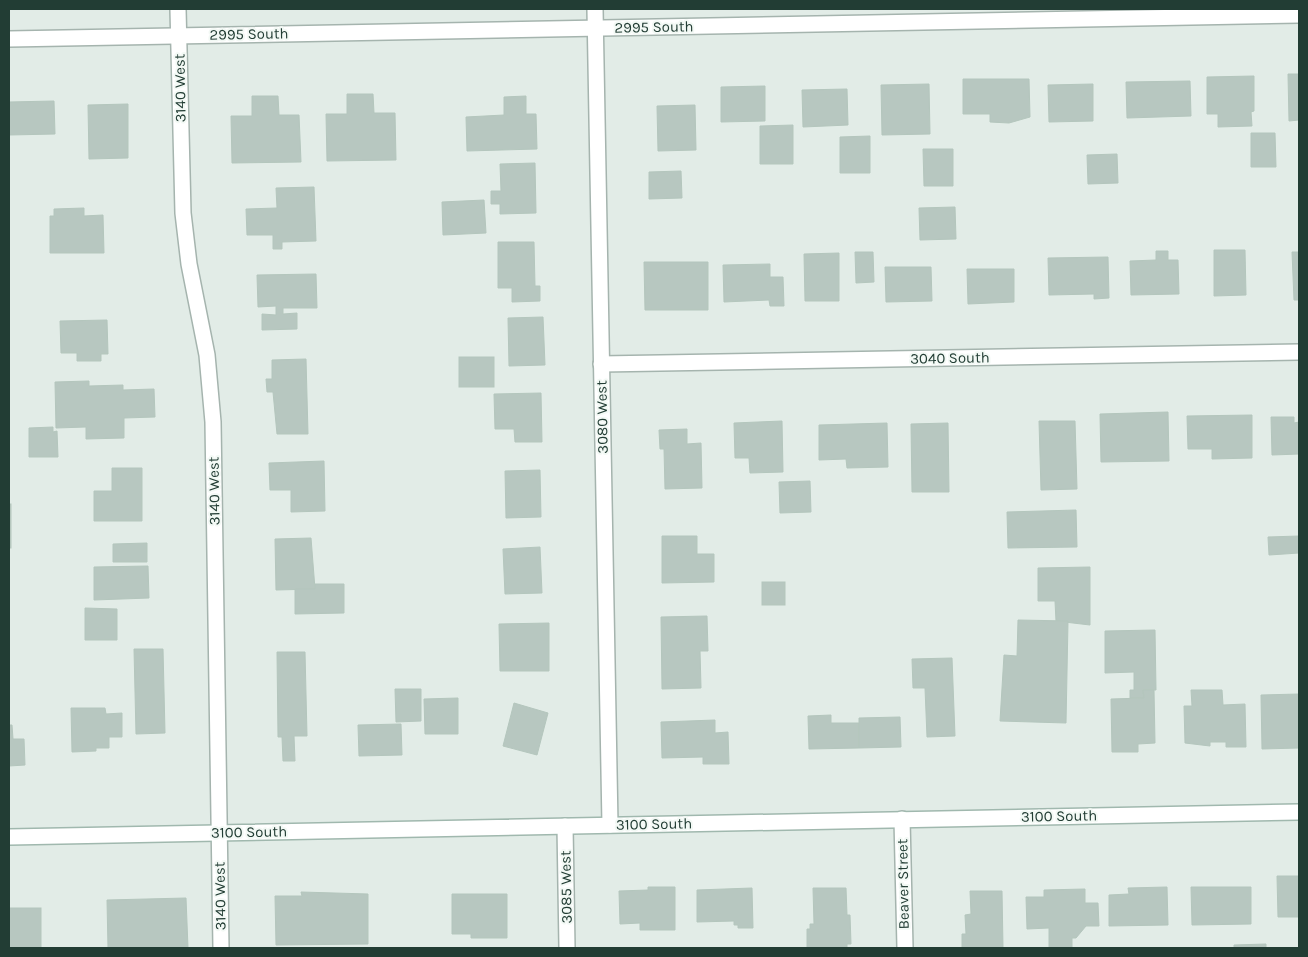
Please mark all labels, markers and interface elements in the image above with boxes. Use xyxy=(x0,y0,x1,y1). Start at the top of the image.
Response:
street label: 2995 South xyxy=(614,17,694,37)
street label: 2995 South xyxy=(209,24,289,44)
street label: 3140 West xyxy=(170,53,190,123)
street label: 3040 South xyxy=(910,348,990,368)
street label: 3080 West xyxy=(592,380,612,454)
street label: 3140 West xyxy=(204,456,224,526)
street label: 3100 South xyxy=(1021,806,1097,826)
street label: 3100 South xyxy=(616,814,692,834)
street label: 3100 South xyxy=(211,822,287,842)
street label: Beaver Street xyxy=(893,838,913,929)
street label: 3085 West xyxy=(556,850,576,924)
street label: 3140 West xyxy=(210,861,230,931)

